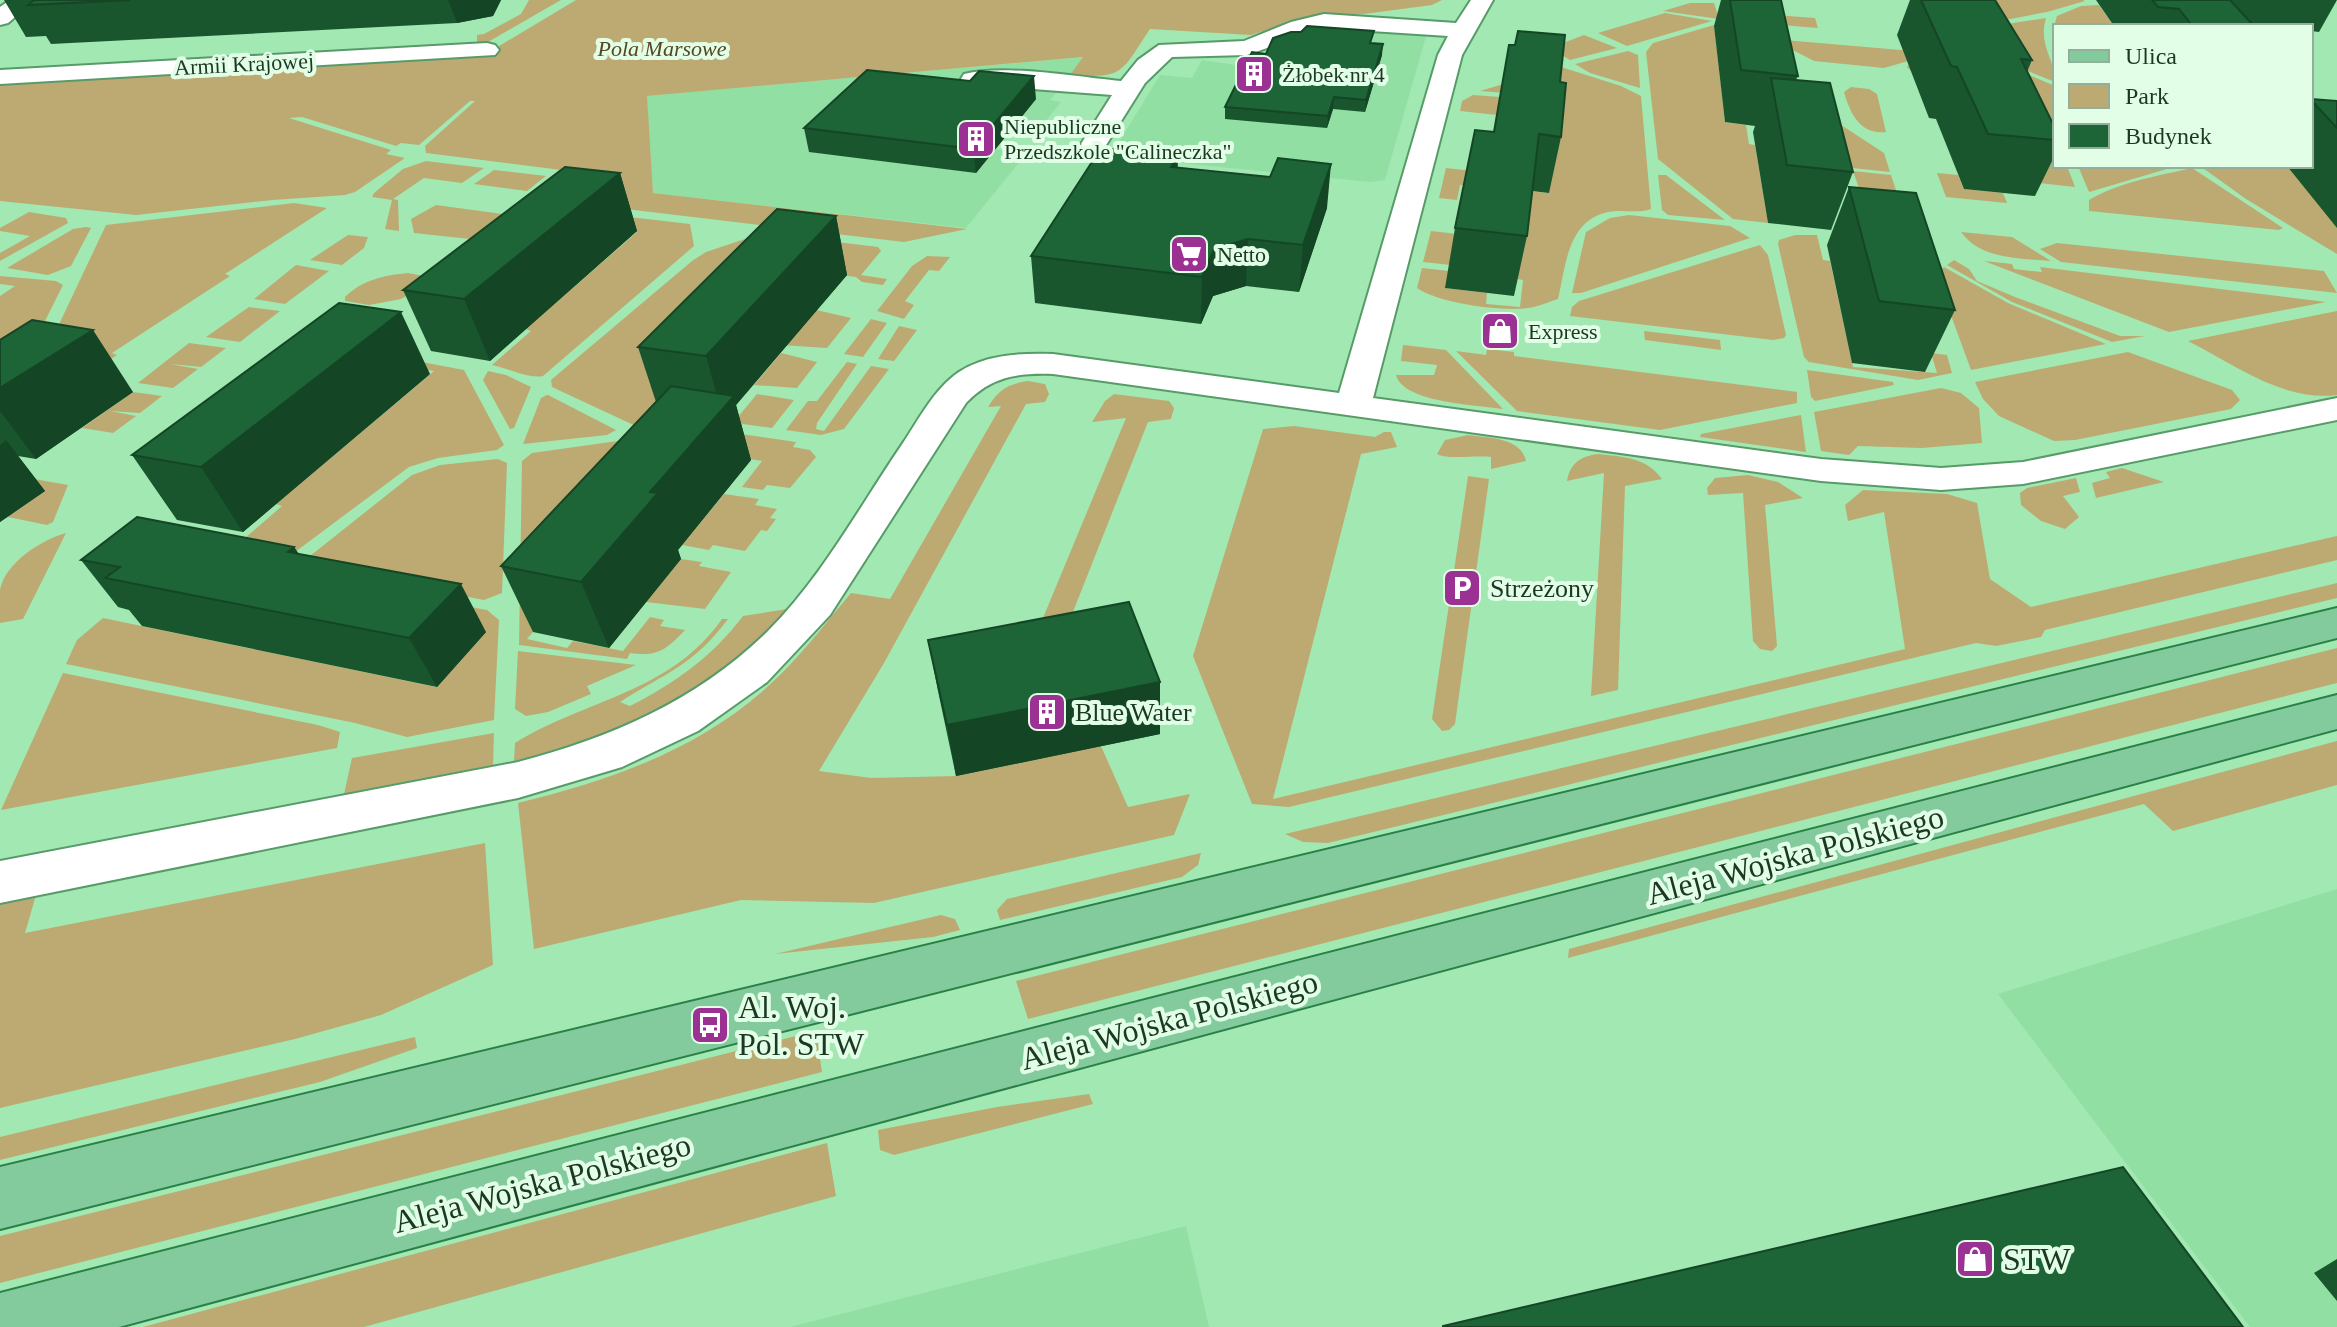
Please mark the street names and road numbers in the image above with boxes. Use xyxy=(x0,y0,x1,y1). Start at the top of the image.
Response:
street label: Armii Krajowej xyxy=(173,48,315,80)
street label: Aleja Wojska Polskiego xyxy=(1642,798,1948,912)
street label: Aleja Wojska Polskiego xyxy=(1016,963,1322,1077)
street label: Aleja Wojska Polskiego xyxy=(389,1126,695,1240)

